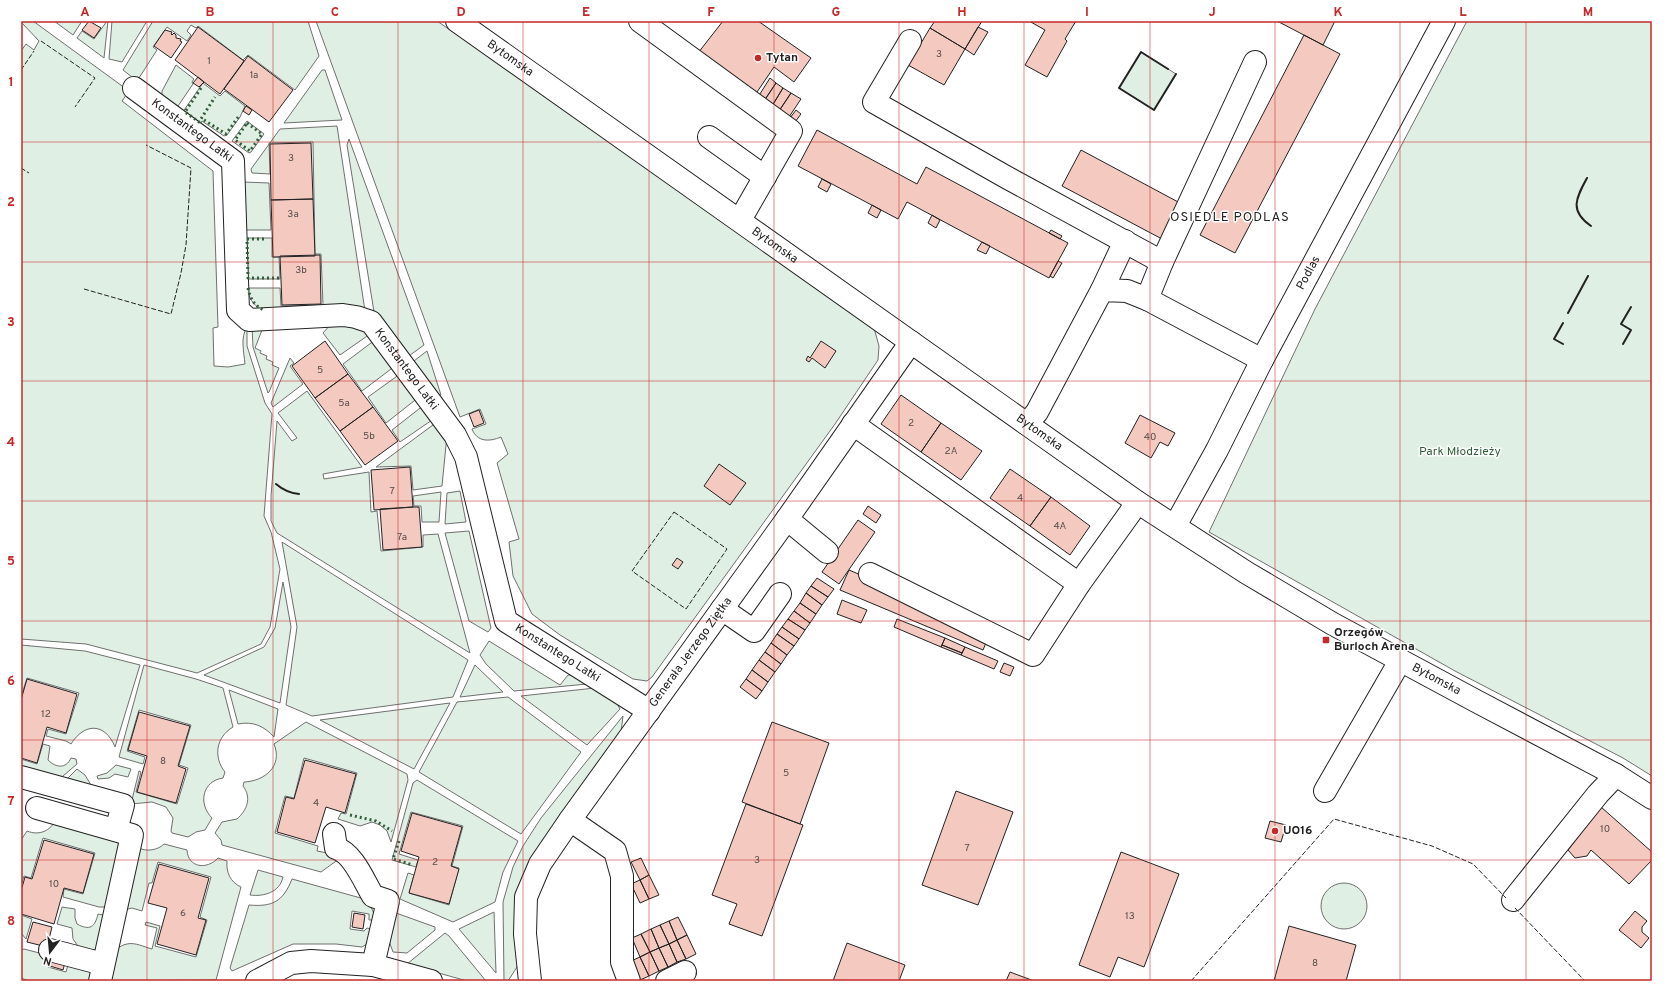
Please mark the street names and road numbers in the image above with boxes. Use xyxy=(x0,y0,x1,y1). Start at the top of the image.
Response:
street label: Bytomska xyxy=(484,37,536,80)
street label: Konstantego Latki xyxy=(148,95,236,166)
street label: Bytomska xyxy=(748,224,801,268)
street label: Podlas xyxy=(1293,253,1324,293)
street label: Konstantego Latki xyxy=(371,325,442,413)
street label: Bytomska xyxy=(1013,411,1065,455)
street label: Generała Jerzego Ziętka xyxy=(646,594,736,711)
street label: Konstantego Latki xyxy=(512,620,603,686)
street label: Bytomska xyxy=(1409,660,1463,699)

